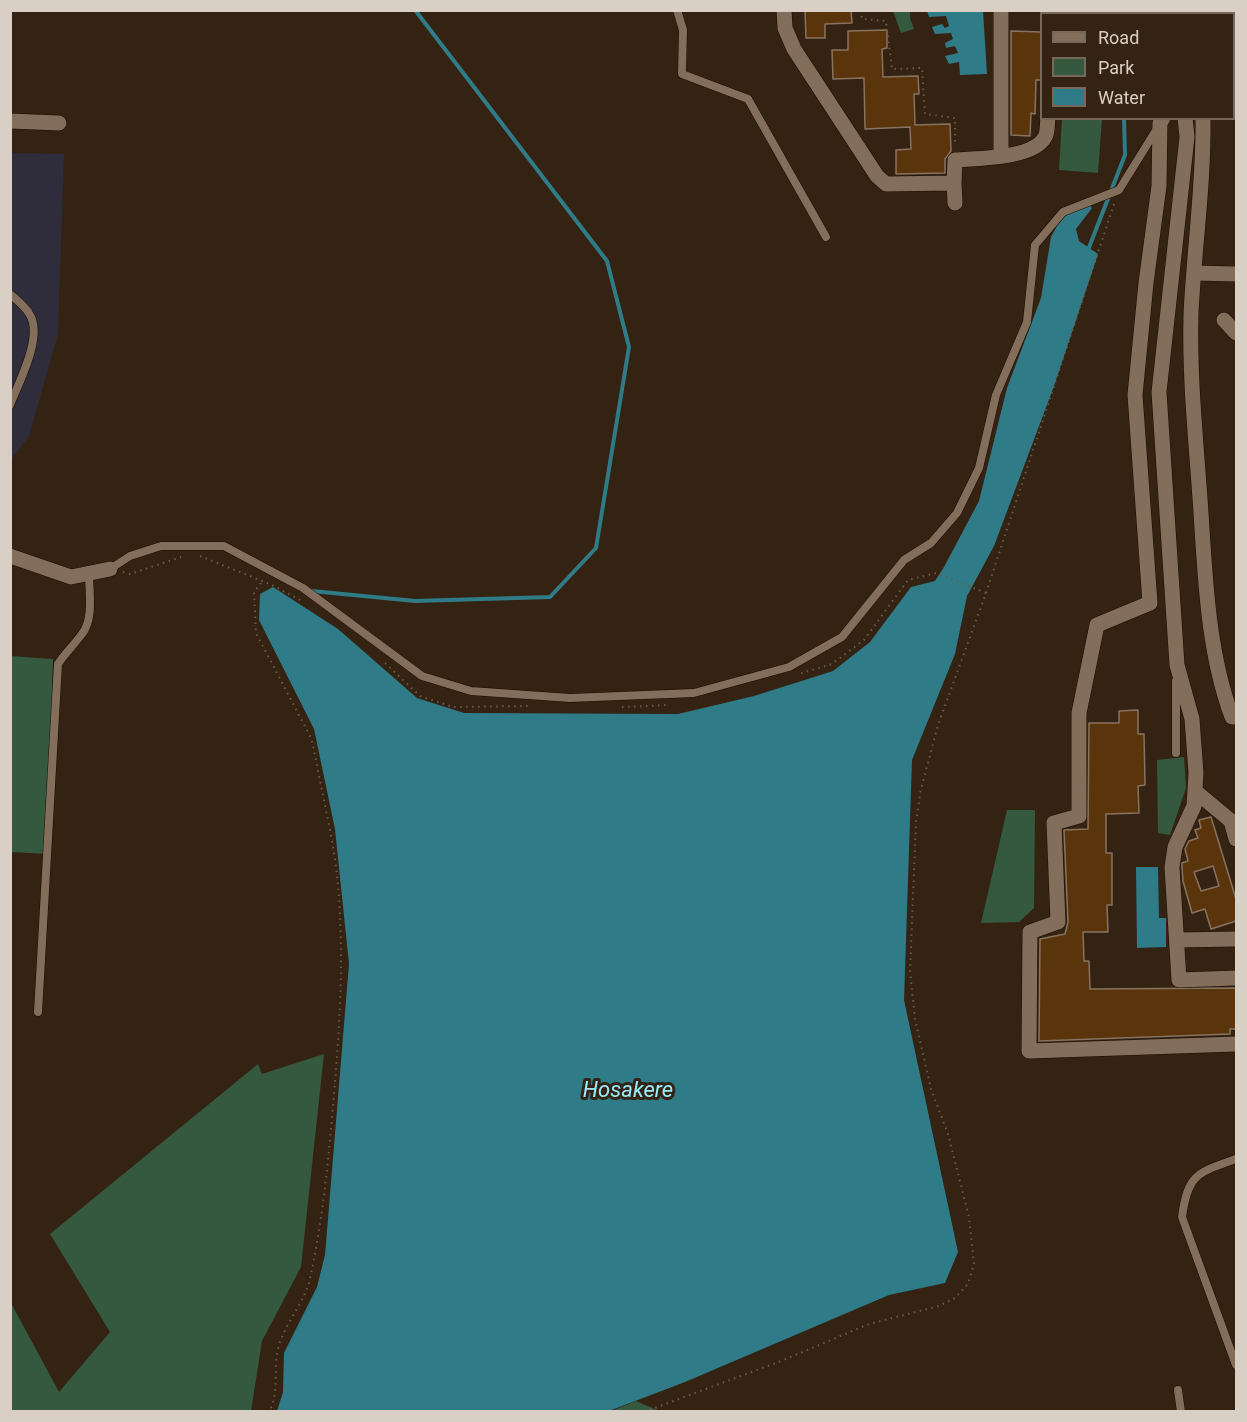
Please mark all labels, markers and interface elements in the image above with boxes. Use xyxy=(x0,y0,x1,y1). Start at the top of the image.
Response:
legend xyxy=(1040,12,1235,120)
text: Road xyxy=(1098,27,1139,48)
text: Park xyxy=(1098,57,1134,78)
text: Water xyxy=(1098,87,1145,108)
water label: Hosakere xyxy=(583,1078,673,1104)

